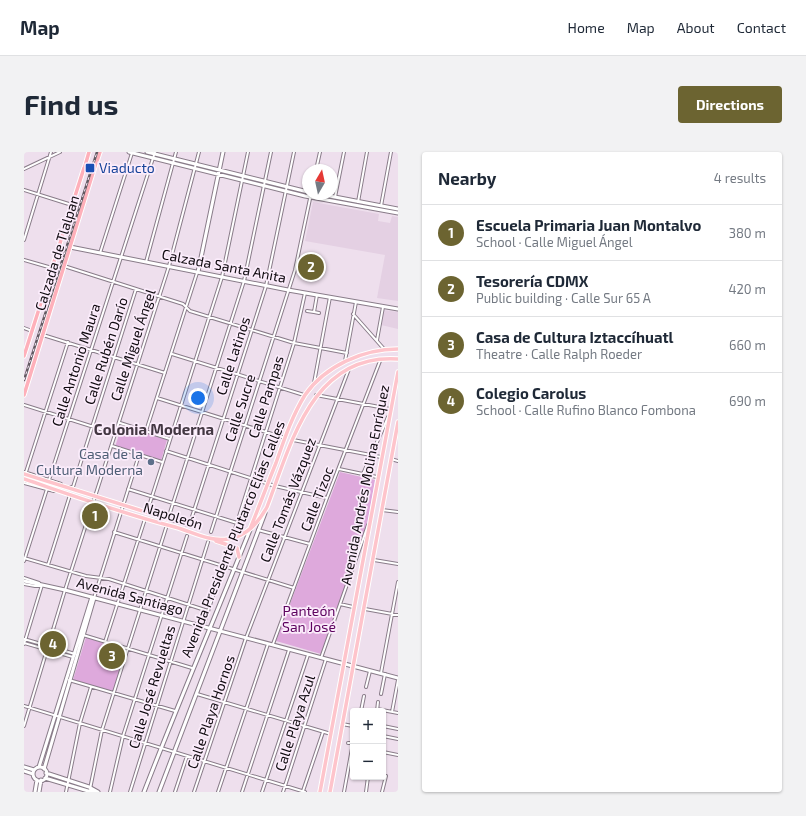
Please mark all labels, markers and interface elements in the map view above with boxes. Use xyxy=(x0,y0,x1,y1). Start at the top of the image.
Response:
text: Map xyxy=(20,16,60,39)
text: Home xyxy=(568,19,605,36)
text: Map xyxy=(627,19,655,36)
text: About xyxy=(677,19,715,36)
text: Contact xyxy=(737,19,786,36)
button: Directions xyxy=(678,86,782,123)
text: Find us xyxy=(24,87,118,121)
place label: Viaducto xyxy=(99,159,155,176)
marker: Viaducto xyxy=(84,162,96,174)
north arrow xyxy=(302,164,338,200)
text: Nearby xyxy=(438,168,496,188)
text: 4 results xyxy=(714,170,766,186)
street label: Calzada de Tlalpan xyxy=(31,193,82,313)
text: Escuela Primaria Juan Montalvo xyxy=(476,216,701,234)
text: 1 xyxy=(448,225,454,241)
text: 380 m xyxy=(729,225,766,241)
text: School · Calle Miguel Ángel xyxy=(476,234,633,250)
street label: Calzada Santa Anita xyxy=(160,245,288,286)
pin: 2 xyxy=(298,252,324,282)
text: Tesorería CDMX xyxy=(476,272,588,290)
text: 2 xyxy=(447,281,455,297)
text: 420 m xyxy=(729,281,766,297)
street label: Calle Miguel Ángel xyxy=(106,286,159,403)
text: Public building · Calle Sur 65 A xyxy=(476,290,651,306)
street label: Calle Rubén Darío xyxy=(80,295,131,407)
street label: Calle Antonio Maura xyxy=(48,301,103,429)
street label: Calle Latinos xyxy=(212,314,253,397)
text: Casa de Cultura Iztaccíhuatl xyxy=(476,328,674,346)
text: 3 xyxy=(447,337,455,353)
text: 660 m xyxy=(729,337,766,353)
text: Theatre · Calle Ralph Roeder xyxy=(476,346,642,362)
street label: Calle Pampas xyxy=(244,353,287,440)
street label: Calle Sucre xyxy=(221,372,258,444)
street label: Avenida Andrés Molina Enríquez xyxy=(337,383,392,587)
text: Colegio Carolus xyxy=(476,384,586,402)
your location xyxy=(188,388,208,408)
text: 4 xyxy=(447,393,455,409)
text: 690 m xyxy=(729,393,766,409)
text: School · Calle Rufino Blanco Fombona xyxy=(476,402,696,418)
street label: Avenida Presidente Plutarco Elías Calles xyxy=(177,418,288,660)
district label: Colonia Moderna xyxy=(94,420,214,438)
street label: Calle Tomás Vázquez xyxy=(256,435,319,565)
place label: Casa de la Cultura Moderna xyxy=(36,445,143,478)
marker: Casa de la Cultura Moderna xyxy=(146,457,156,467)
street label: Calle Tizoc xyxy=(296,464,337,534)
street label: Napoleón xyxy=(141,498,205,533)
pin: 1 xyxy=(82,501,108,531)
street label: Avenida Santiago xyxy=(75,573,185,618)
park label: Panteón San José xyxy=(282,602,336,635)
street label: Calle José Revueltas xyxy=(125,623,178,751)
pin: 4 xyxy=(40,629,66,659)
pin: 3 xyxy=(99,641,125,671)
street label: Calle Playa Hornos xyxy=(183,653,238,771)
street label: Calle Playa Azul xyxy=(271,672,318,773)
map controls xyxy=(350,708,386,780)
button: + xyxy=(350,708,386,744)
button: − xyxy=(350,744,386,780)

